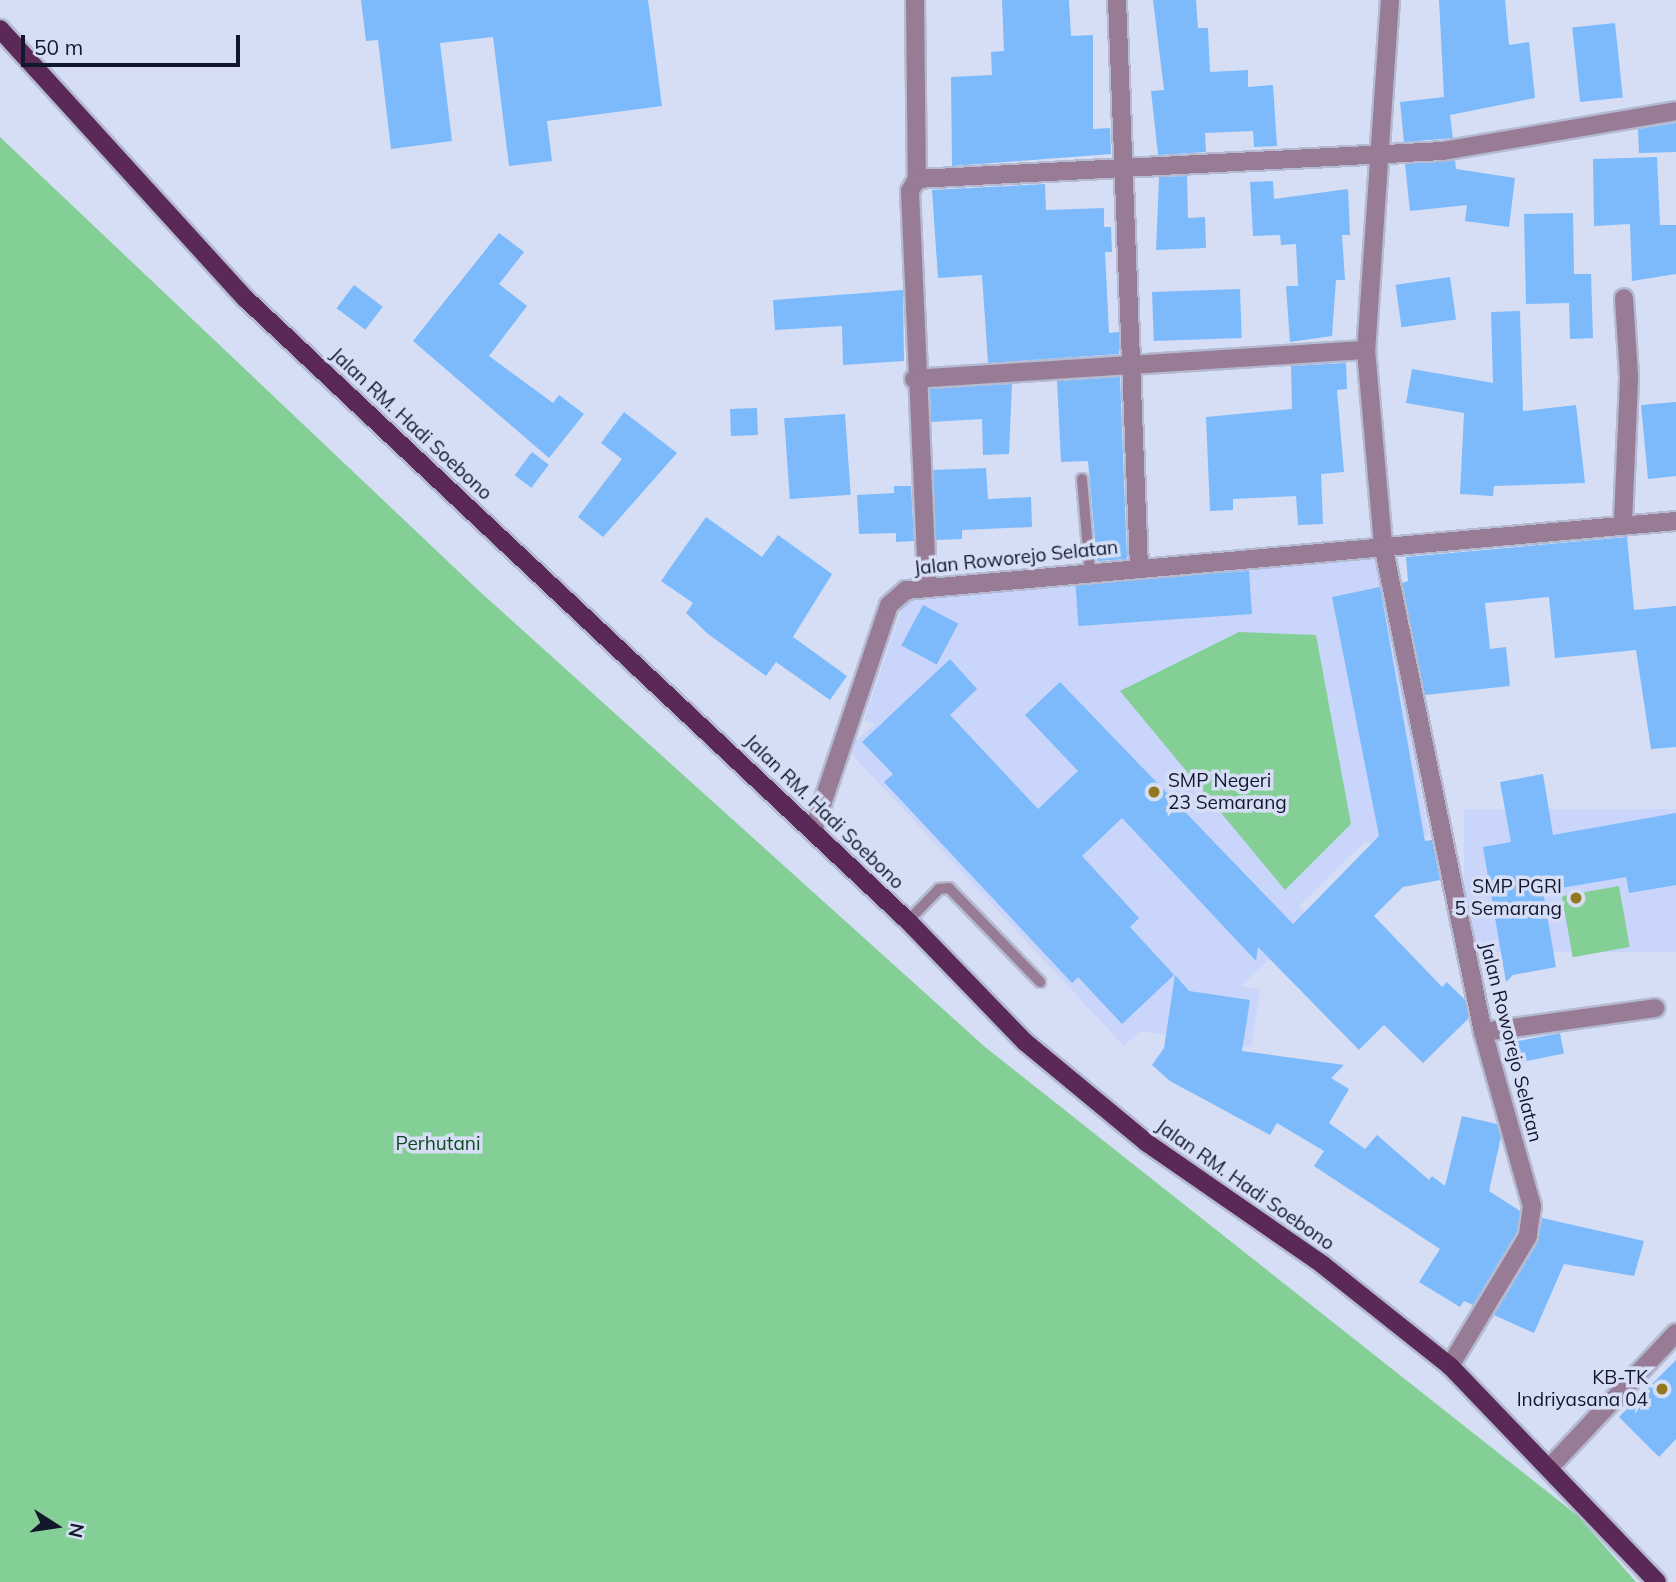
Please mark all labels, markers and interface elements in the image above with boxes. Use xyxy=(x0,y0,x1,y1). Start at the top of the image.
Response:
scale bar xyxy=(24,21,243,65)
text: 50 m xyxy=(34,34,83,60)
street label: Jalan RM. Hadi Soebono xyxy=(326,343,496,505)
street label: Jalan Roworejo Selatan xyxy=(913,536,1119,580)
street label: Jalan RM. Hadi Soebono xyxy=(740,730,908,894)
place label: SMP Negeri 23 Semarang xyxy=(1168,770,1287,814)
marker: SMP Negeri 23 Semarang xyxy=(1146,784,1162,800)
place label: SMP PGRI 5 Semarang xyxy=(1455,876,1562,920)
marker: SMP PGRI 5 Semarang xyxy=(1568,890,1584,906)
street label: Jalan Roworejo Selatan xyxy=(1475,940,1547,1144)
street label: Jalan RM. Hadi Soebono xyxy=(1151,1115,1339,1255)
park label: Perhutani xyxy=(396,1133,480,1155)
place label: KB-TK Indriyasana 04 xyxy=(1517,1367,1648,1411)
marker: KB-TK Indriyasana 04 xyxy=(1654,1381,1670,1397)
north arrow xyxy=(21,1491,91,1561)
text: N xyxy=(63,1521,90,1540)

